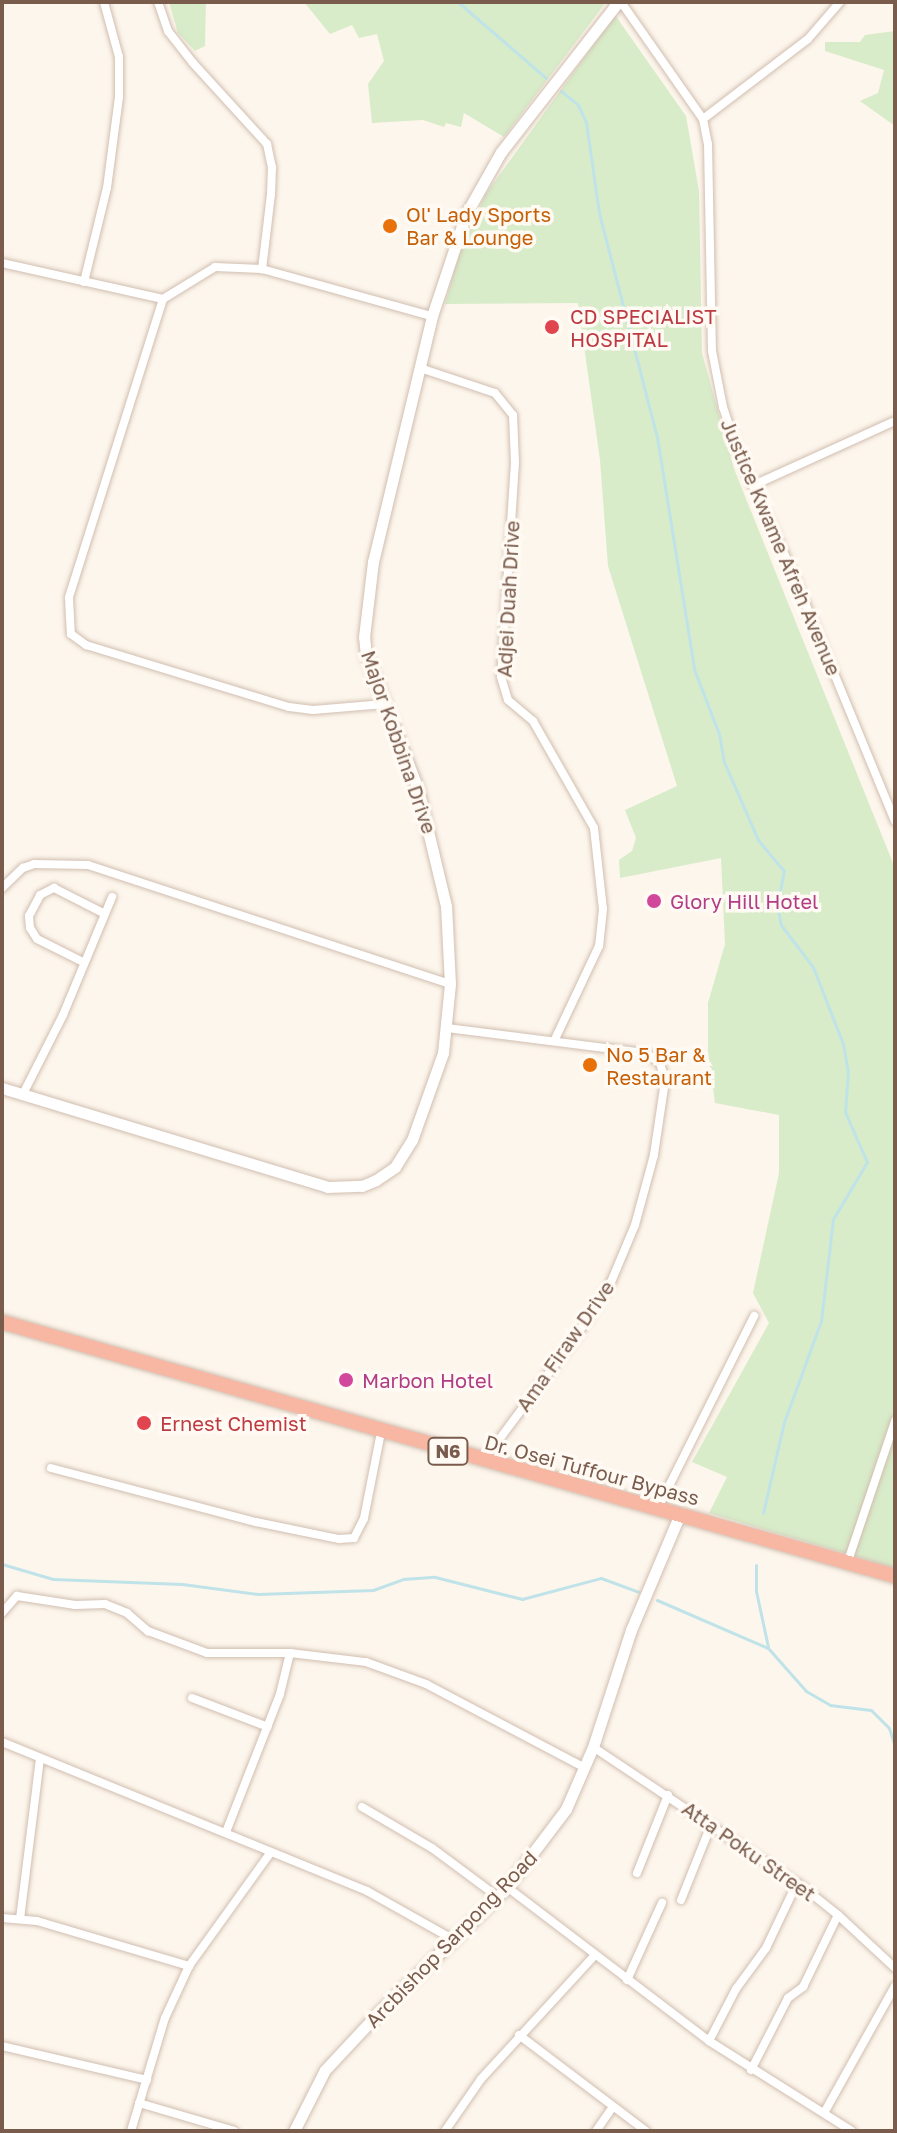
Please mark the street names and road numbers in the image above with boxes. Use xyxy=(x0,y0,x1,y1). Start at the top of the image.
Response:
street label: Justice Kwame Afreh Avenue xyxy=(716,415,846,679)
street label: Adjei Duah Drive xyxy=(492,520,524,678)
street label: Major Kobbina Drive xyxy=(356,647,442,837)
street label: Ama Firaw Drive xyxy=(511,1276,619,1416)
street label: Dr. Osei Tuffour Bypass xyxy=(482,1430,702,1510)
road number: N6 xyxy=(426,1437,470,1465)
street label: Atta Poku Street xyxy=(678,1796,820,1906)
street label: Arcbishop Sarpong Road xyxy=(360,1846,542,2032)

